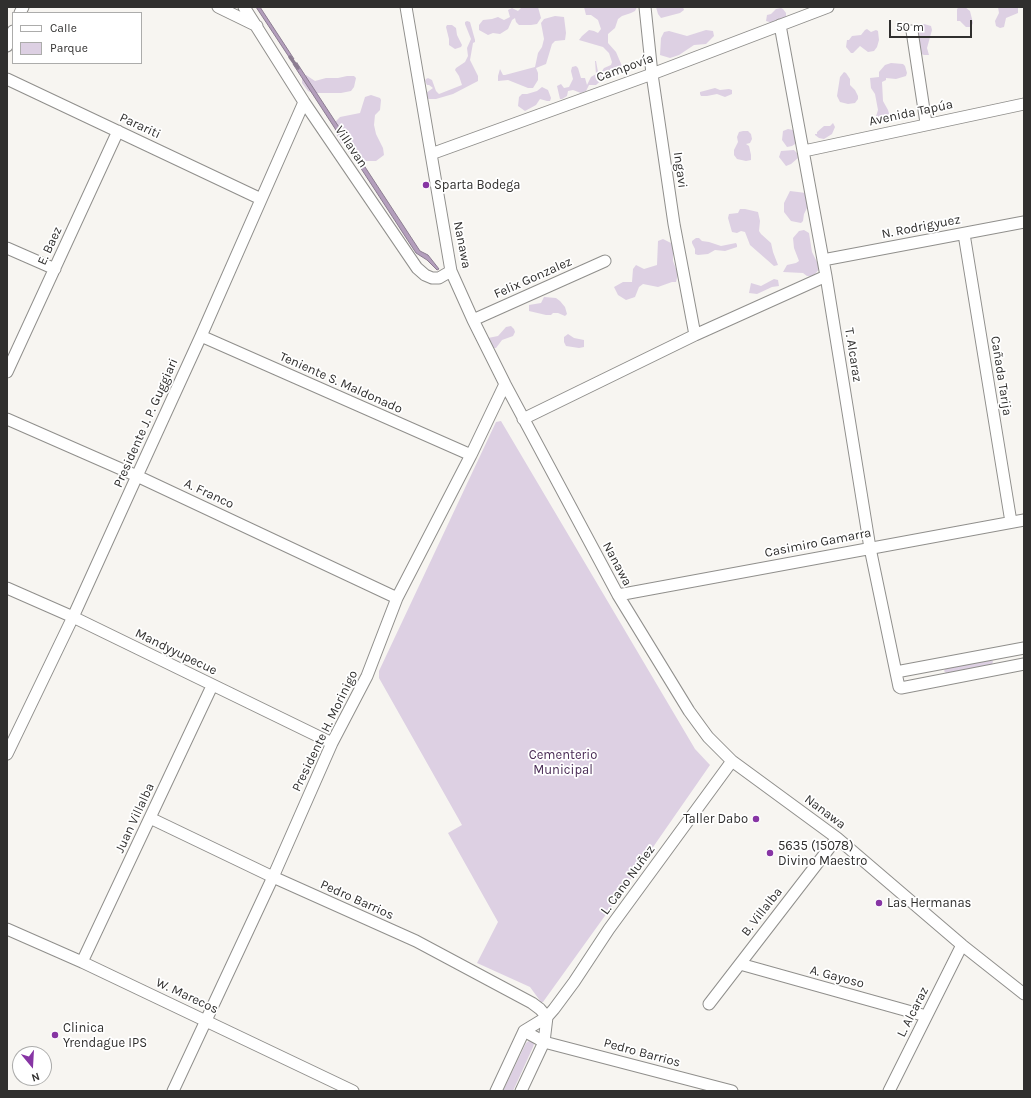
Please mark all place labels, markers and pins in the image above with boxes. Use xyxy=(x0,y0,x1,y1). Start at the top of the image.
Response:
place label: Sparta Bodega xyxy=(434,177,521,193)
marker: Sparta Bodega xyxy=(421,180,431,190)
place label: Taller Dabo xyxy=(683,811,748,827)
marker: Taller Dabo xyxy=(751,814,761,824)
place label: 5635 (15078) Divino Maestro xyxy=(778,838,867,869)
marker: 5635 (15078) Divino Maestro xyxy=(765,848,775,858)
place label: Las Hermanas xyxy=(887,895,971,911)
marker: Las Hermanas xyxy=(874,898,884,908)
place label: Clinica Yrendague IPS xyxy=(63,1020,147,1051)
marker: Clinica Yrendague IPS xyxy=(50,1030,60,1040)

